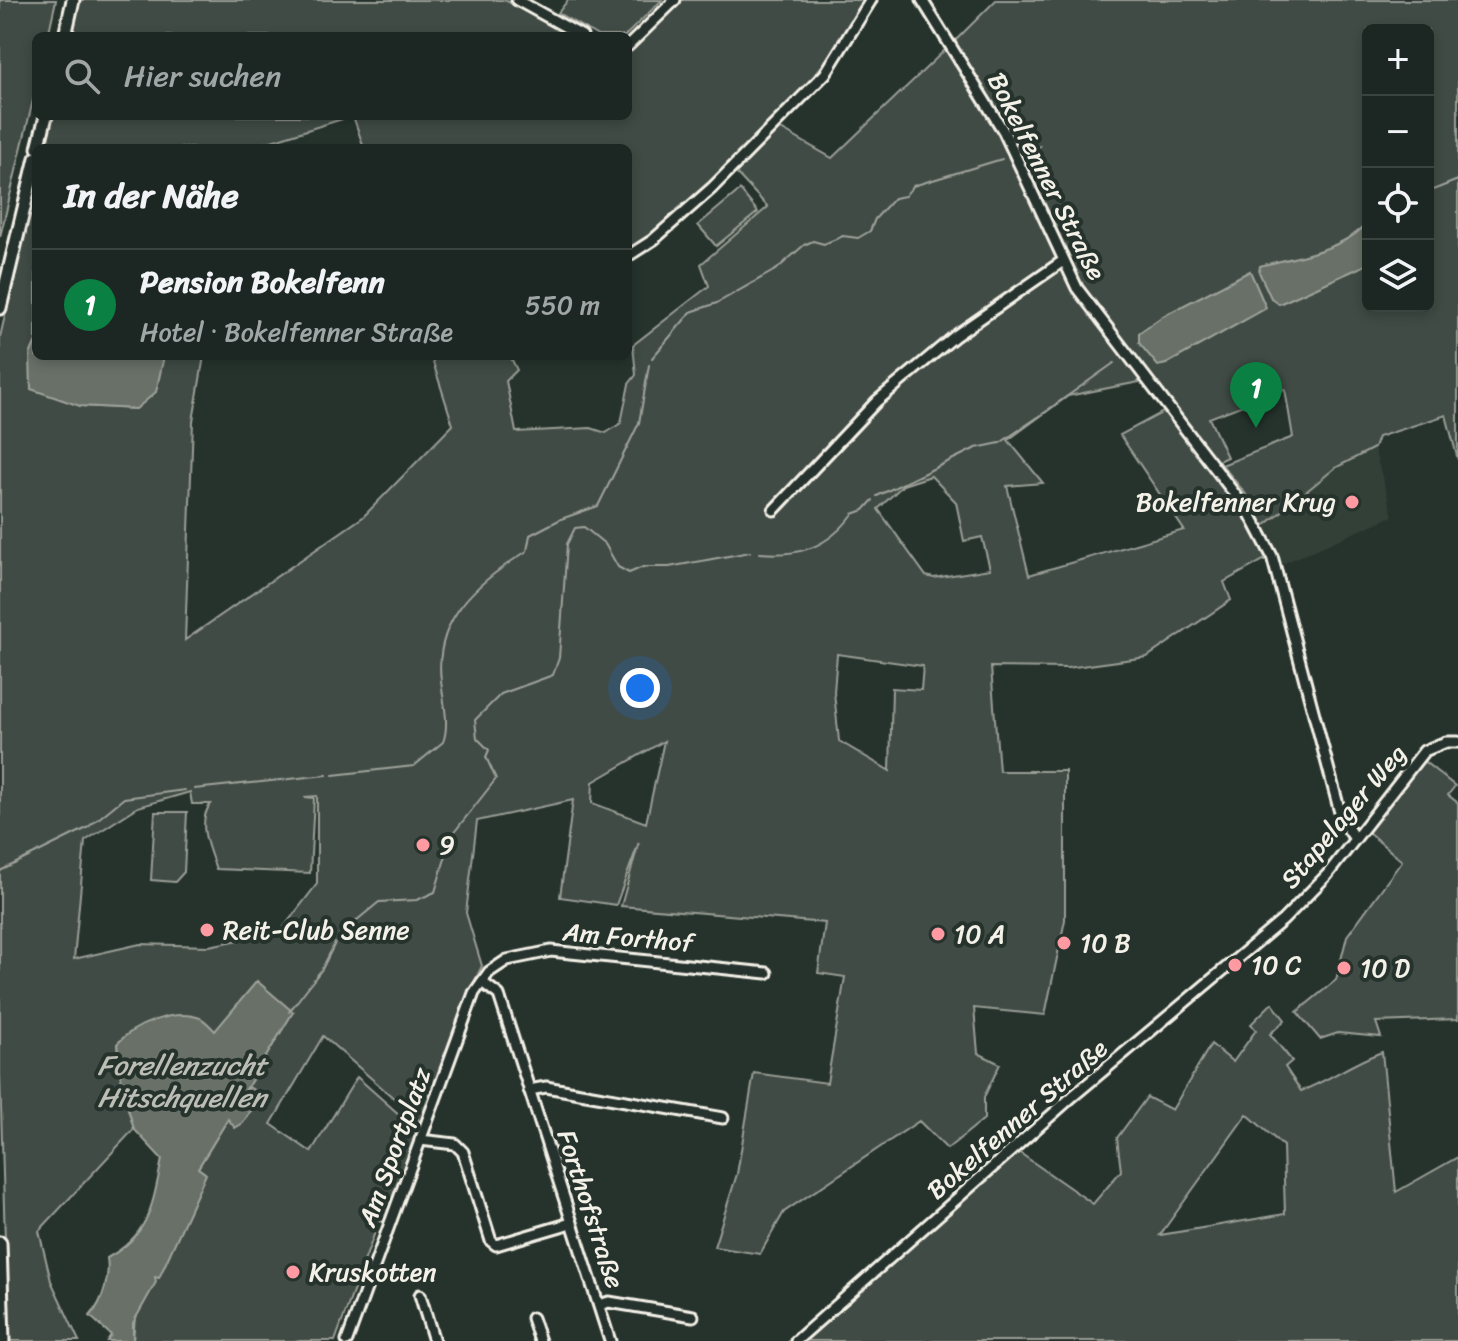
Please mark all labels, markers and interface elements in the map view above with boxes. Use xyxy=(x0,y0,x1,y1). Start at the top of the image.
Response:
map controls xyxy=(1362,24,1434,312)
button: + xyxy=(1362,24,1434,96)
search box xyxy=(32,32,632,120)
text: Hier suchen xyxy=(124,49,281,103)
icon: search xyxy=(60,54,104,98)
street label: Bokelfenner Straße xyxy=(975,64,1120,289)
button: − xyxy=(1362,96,1434,168)
text: In der Nähe xyxy=(64,166,239,226)
button: locate xyxy=(1362,168,1434,240)
button: layers xyxy=(1362,240,1434,312)
text: Pension Bokelfenn xyxy=(140,255,385,309)
text: 1 xyxy=(84,282,96,328)
text: 550 m xyxy=(525,282,600,328)
text: Hotel · Bokelfenner Straße xyxy=(140,309,453,355)
pin: 1 xyxy=(1230,362,1282,428)
place label: Bokelfenner Krug xyxy=(1136,479,1336,525)
marker: Bokelfenner Krug xyxy=(1343,493,1361,511)
your location xyxy=(620,668,660,708)
street label: Stapelager Weg xyxy=(1268,733,1418,899)
place label: 9 xyxy=(439,822,455,868)
marker: 9 xyxy=(414,836,432,854)
place label: Reit-Club Senne xyxy=(223,907,410,953)
street label: Am Forthof xyxy=(560,908,698,966)
place label: 10 A xyxy=(954,911,1005,957)
place label: 10 B xyxy=(1080,920,1131,966)
marker: Reit-Club Senne xyxy=(198,921,216,939)
marker: 10 A xyxy=(929,925,947,943)
marker: 10 B xyxy=(1055,934,1073,952)
place label: 10 C xyxy=(1251,942,1302,988)
place label: 10 D xyxy=(1360,945,1410,991)
marker: 10 C xyxy=(1226,956,1244,974)
marker: 10 D xyxy=(1335,959,1353,977)
street label: Bokelfenner Straße xyxy=(916,1026,1119,1211)
water label: Forellenzucht Hitschquellen xyxy=(97,1041,269,1122)
street label: Am Sportplatz xyxy=(343,1060,444,1234)
street label: Forthofstraße xyxy=(544,1123,638,1295)
place label: Kruskotten xyxy=(309,1249,436,1295)
marker: Kruskotten xyxy=(284,1263,302,1281)

